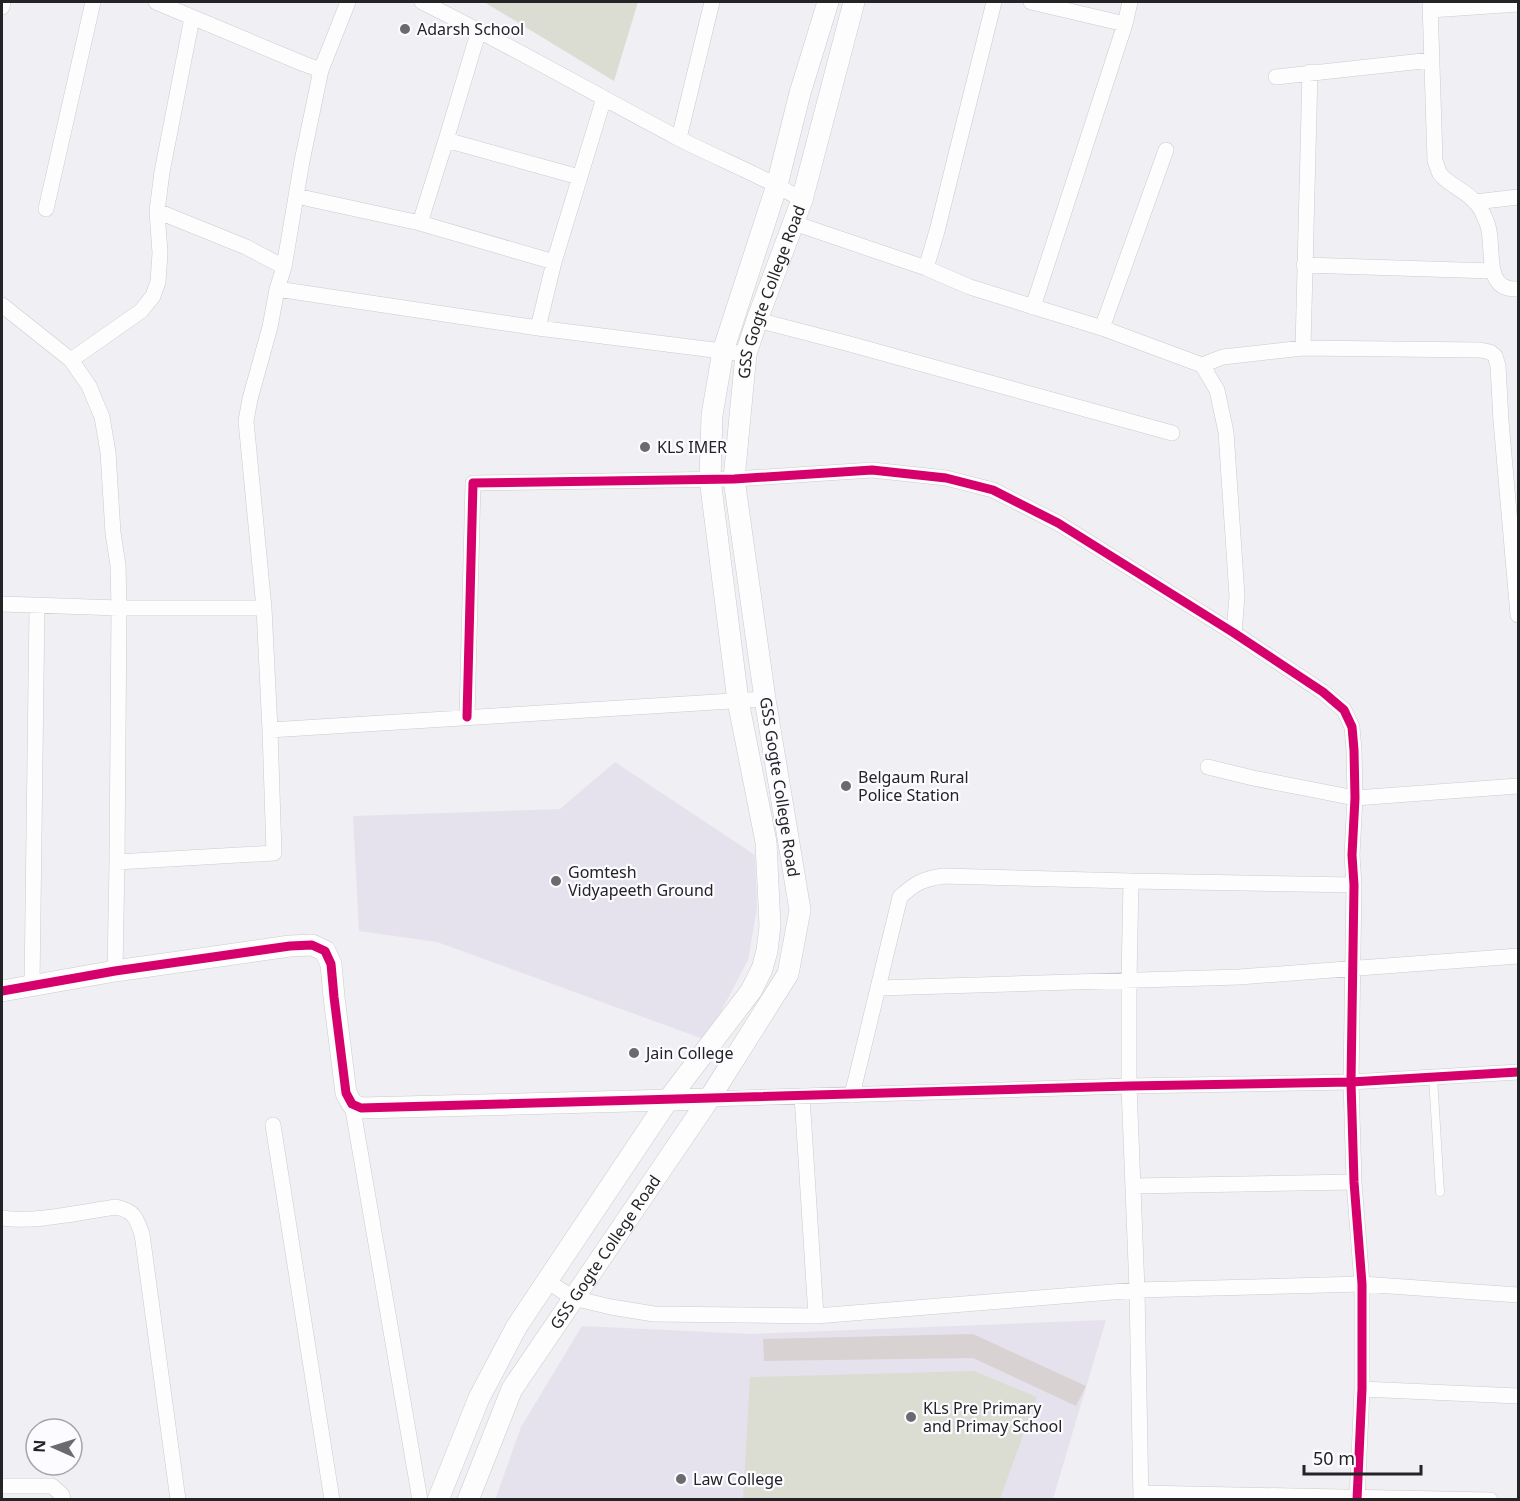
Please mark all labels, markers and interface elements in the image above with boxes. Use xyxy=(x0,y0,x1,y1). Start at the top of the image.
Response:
place label: Adarsh School xyxy=(417,18,524,40)
marker: Adarsh School xyxy=(398,22,412,36)
street label: GSS Gogte College Road xyxy=(733,202,810,380)
place label: KLS IMER xyxy=(657,436,727,458)
marker: KLS IMER xyxy=(638,440,652,454)
street label: GSS Gogte College Road xyxy=(755,695,805,879)
place label: Belgaum Rural Police Station xyxy=(858,766,969,806)
marker: Belgaum Rural Police Station xyxy=(839,779,853,793)
place label: Gomtesh Vidyapeeth Ground xyxy=(568,861,714,901)
marker: Gomtesh Vidyapeeth Ground xyxy=(549,874,563,888)
place label: Jain College xyxy=(644,1042,733,1064)
marker: Jain College xyxy=(627,1046,641,1060)
street label: GSS Gogte College Road xyxy=(545,1170,665,1334)
place label: KLs Pre Primary and Primay School xyxy=(923,1397,1062,1437)
marker: KLs Pre Primary and Primay School xyxy=(904,1410,918,1424)
north arrow xyxy=(24,1417,84,1477)
scale bar xyxy=(1304,1438,1421,1476)
text: N xyxy=(28,1439,50,1453)
text: 50 m xyxy=(1313,1446,1355,1470)
place label: Law College xyxy=(693,1468,783,1490)
marker: Law College xyxy=(674,1472,688,1486)

